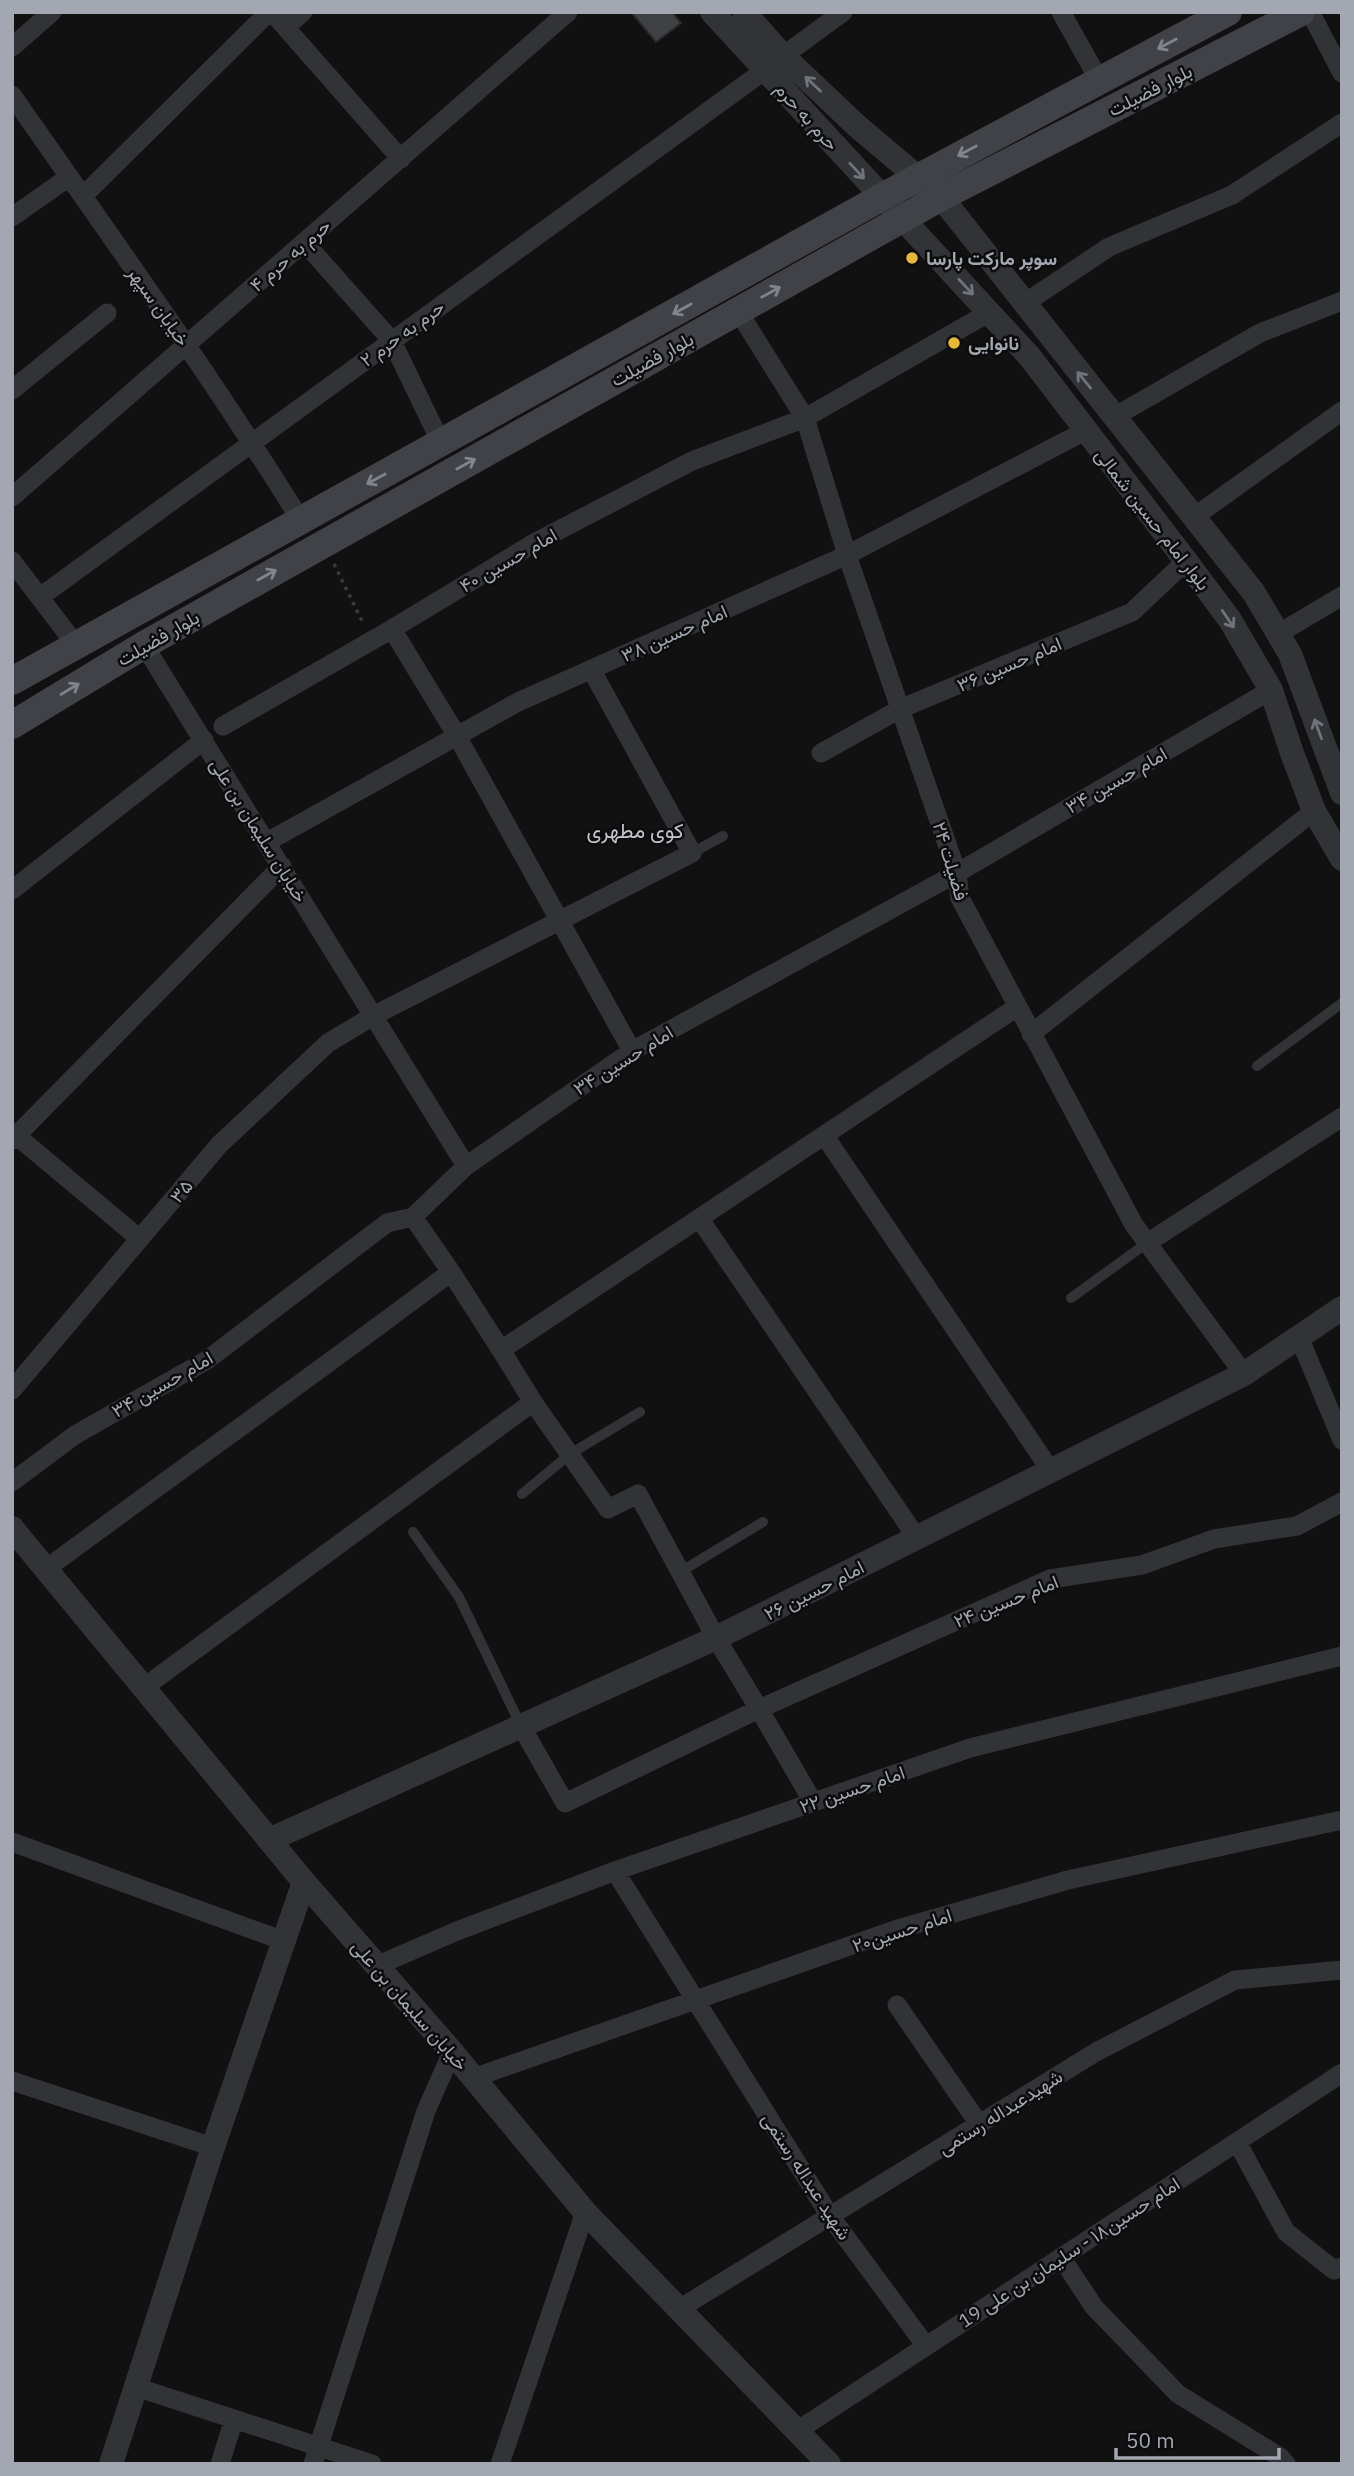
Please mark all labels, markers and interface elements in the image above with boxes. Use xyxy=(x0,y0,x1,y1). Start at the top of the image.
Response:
one-way arrow xyxy=(1157,38,1178,51)
street label: بلوار فضیلت xyxy=(1104,59,1196,121)
one-way arrow xyxy=(805,75,822,92)
street label: حرم به حرم xyxy=(769,77,844,156)
one-way arrow xyxy=(957,145,977,159)
one-way arrow xyxy=(849,162,866,179)
street label: حرم به حرم ۴ xyxy=(245,213,336,297)
place label: سوپر مارکت پارسا xyxy=(926,246,1057,272)
marker: سوپر مارکت پارسا xyxy=(904,250,920,266)
street label: خیابان سپهر xyxy=(121,261,195,352)
one-way arrow xyxy=(958,278,974,296)
one-way arrow xyxy=(760,285,781,299)
street label: حرم به حرم ۲ xyxy=(355,294,450,373)
one-way arrow xyxy=(672,302,692,316)
street label: بلوار فضیلت xyxy=(606,326,698,392)
place label: نانوایی xyxy=(968,331,1019,356)
marker: نانوایی xyxy=(946,335,962,351)
one-way arrow xyxy=(1077,371,1092,390)
street label: بلوار امام حسین شمالی xyxy=(1089,443,1216,596)
one-way arrow xyxy=(455,457,475,471)
one-way arrow xyxy=(366,473,387,486)
street label: امام حسین ۴۰ xyxy=(455,522,562,598)
one-way arrow xyxy=(257,568,277,582)
street label: امام حسین ۳۸ xyxy=(617,599,731,668)
street label: بلوار فضیلت xyxy=(113,605,203,671)
one-way arrow xyxy=(1221,609,1235,628)
street label: امام حسین ۳۶ xyxy=(953,631,1065,698)
one-way arrow xyxy=(60,682,80,696)
one-way arrow xyxy=(1310,719,1323,741)
street label: امام حسین ۳۴ xyxy=(1061,741,1172,820)
street label: خیابان سلیمان بن علی xyxy=(205,753,313,907)
district label: کوی مطهری xyxy=(586,816,684,844)
street label: فضیلت ۲۴ xyxy=(928,819,974,903)
street label: امام حسین ۳۴ xyxy=(569,1020,678,1101)
street label: ۳۵ xyxy=(164,1174,198,1208)
street label: امام حسین ۳۴ xyxy=(107,1345,218,1424)
street label: امام حسین ۲۶ xyxy=(760,1555,868,1626)
street label: امام حسین ۲۴ xyxy=(950,1569,1062,1634)
street label: امام حسین ۲۲ xyxy=(796,1760,908,1819)
street label: امام حسین۲۰ xyxy=(849,1903,955,1958)
street label: خیابان سلیمان بن علی xyxy=(347,1935,473,2075)
street label: شهیدعبداله رستمی xyxy=(933,2064,1067,2160)
street label: شهید عبداله رستمی xyxy=(757,2108,857,2244)
street label: امام حسین۱۸ - سلیمان بن علی 19 xyxy=(954,2171,1185,2333)
scale bar xyxy=(1116,2416,1279,2460)
text: 50 m xyxy=(1126,2426,1175,2454)

